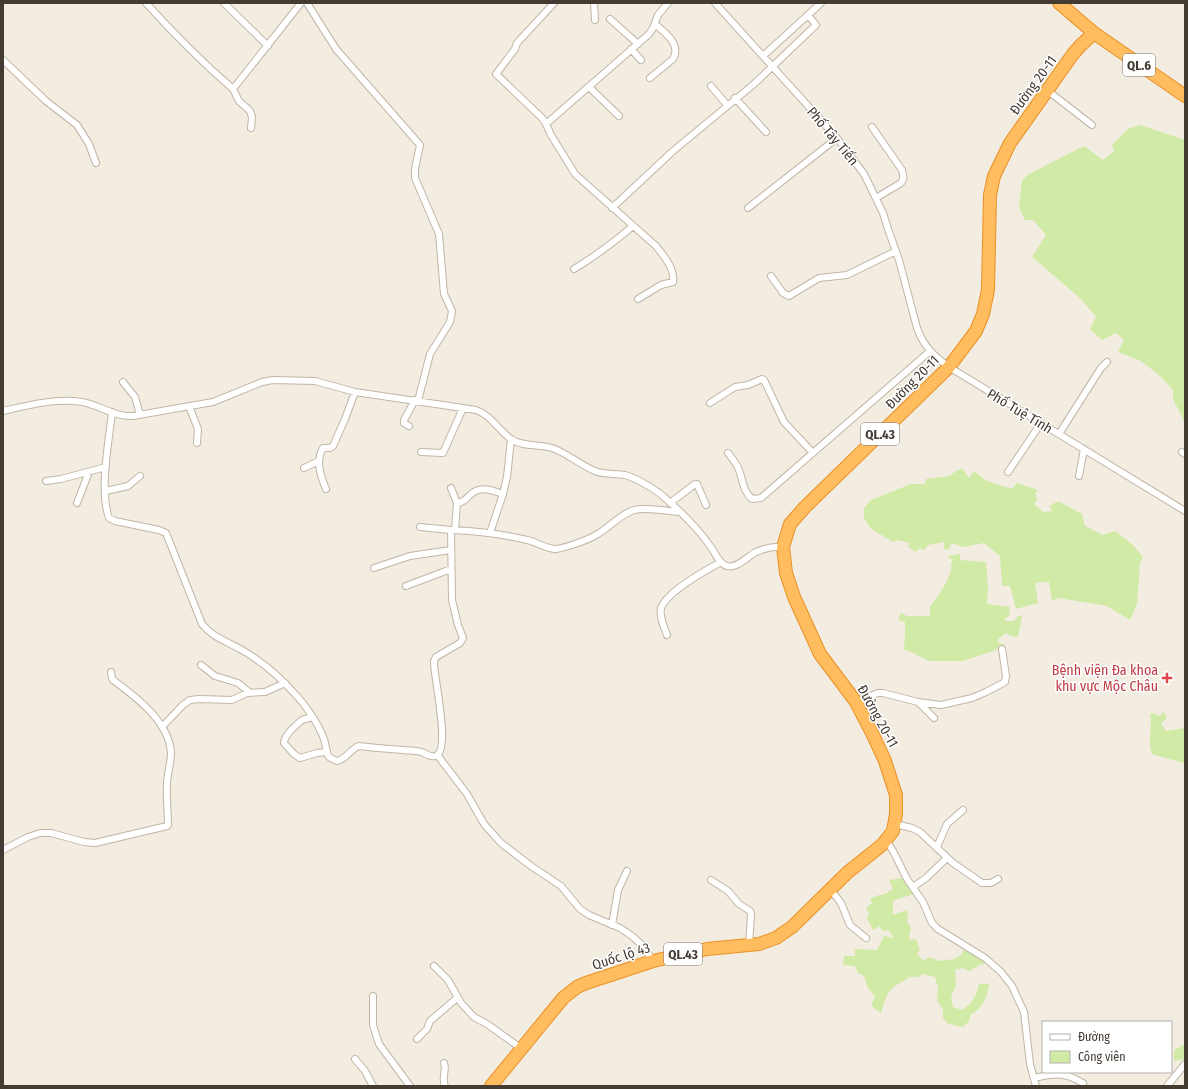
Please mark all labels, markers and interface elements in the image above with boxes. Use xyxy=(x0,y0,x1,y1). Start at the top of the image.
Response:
street label: Đường 20-11 xyxy=(1006,52,1061,118)
road number: QL.6 xyxy=(1123,54,1155,76)
street label: Phố Tây Tiến xyxy=(803,103,863,169)
street label: Đường 20-11 xyxy=(882,352,943,413)
street label: Phố Tuệ Tĩnh xyxy=(984,384,1056,438)
road number: QL.43 xyxy=(861,423,899,445)
place label: Bệnh viện Đa khoa khu vực Mộc Châu xyxy=(1052,662,1158,695)
marker: Bệnh viện Đa khoa khu vực Mộc Châu xyxy=(1161,672,1173,684)
street label: Đường 20-11 xyxy=(853,682,902,751)
street label: Quốc lộ 43 xyxy=(590,938,652,974)
road number: QL.43 xyxy=(664,943,702,965)
legend xyxy=(1042,1021,1172,1073)
text: Đường xyxy=(1078,1030,1110,1044)
text: Công viên xyxy=(1078,1050,1126,1064)

